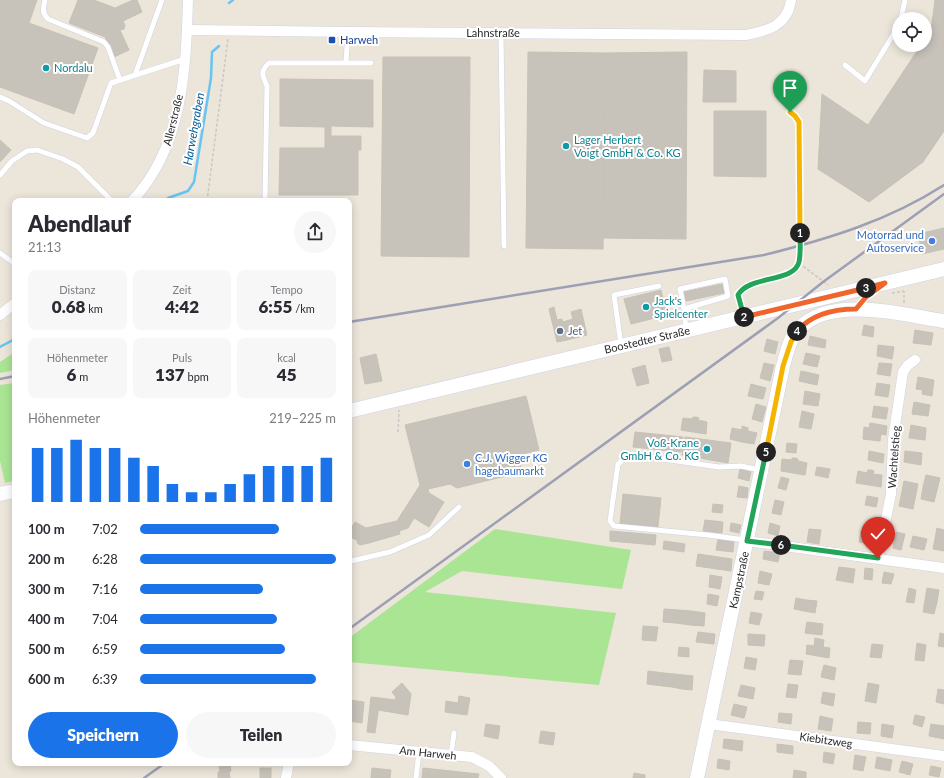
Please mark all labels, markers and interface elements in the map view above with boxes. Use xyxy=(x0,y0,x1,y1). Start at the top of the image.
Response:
map controls xyxy=(892,12,932,52)
button: locate xyxy=(892,12,932,52)
street label: Lahnstraße xyxy=(466,26,520,39)
place label: Harweh xyxy=(340,33,378,46)
marker: Harweh xyxy=(327,35,337,45)
place label: Nordalu xyxy=(54,61,93,74)
marker: Nordalu xyxy=(41,63,51,73)
pin xyxy=(773,71,807,112)
icon: arrive xyxy=(779,77,801,99)
water label: Harwehgraben xyxy=(180,91,207,166)
street label: Allerstraße xyxy=(160,93,185,147)
place label: Lager Herbert Voigt GmbH & Co. KG xyxy=(574,133,681,159)
marker: Lager Herbert Voigt GmbH & Co. KG xyxy=(561,141,571,151)
text: Abendlauf xyxy=(28,210,131,237)
button: share xyxy=(294,211,336,253)
pin: 1 xyxy=(790,223,810,243)
text: 1 xyxy=(797,226,803,239)
place label: Motorrad und Autoservice xyxy=(857,228,924,254)
marker: Motorrad und Autoservice xyxy=(927,236,937,246)
text: 21:13 xyxy=(28,239,61,255)
pin: 3 xyxy=(856,278,876,298)
text: 3 xyxy=(863,281,869,294)
text: Distanz xyxy=(59,283,95,296)
text: Zeit xyxy=(173,283,191,296)
text: Tempo xyxy=(270,283,303,296)
place label: Jack's Spielcenter xyxy=(654,294,708,320)
text: 0.68 xyxy=(52,296,85,317)
text: 4:42 xyxy=(165,296,199,317)
text: 6:55 xyxy=(258,296,292,317)
text: km xyxy=(85,302,103,315)
text: /km xyxy=(292,302,315,315)
marker: Jack's Spielcenter xyxy=(641,302,651,312)
pin: 2 xyxy=(734,307,754,327)
text: 2 xyxy=(741,310,747,323)
pin: 4 xyxy=(787,321,807,341)
street label: Boostedter Straße xyxy=(603,323,691,356)
place label: Jet xyxy=(568,324,582,337)
text: 4 xyxy=(794,324,800,337)
marker: Jet xyxy=(555,326,565,336)
text: Höhenmeter xyxy=(47,351,108,364)
text: Puls xyxy=(172,351,192,364)
text: kcal xyxy=(277,351,296,364)
text: 6 xyxy=(66,364,76,385)
text: 137 xyxy=(155,364,185,385)
text: 45 xyxy=(277,364,297,385)
text: m xyxy=(76,370,88,383)
text: bpm xyxy=(185,370,209,383)
text: Höhenmeter xyxy=(28,410,100,426)
text: 219–225 m xyxy=(269,410,336,426)
street label: Wachtelstieg xyxy=(885,425,902,489)
place label: Voß-Krane GmbH & Co. KG xyxy=(620,436,699,462)
pin: 5 xyxy=(756,442,776,462)
marker: Voß-Krane GmbH & Co. KG xyxy=(702,444,712,454)
text: 5 xyxy=(763,445,769,458)
place label: C.J. Wigger KG hagebaumarkt xyxy=(475,451,547,477)
marker: C.J. Wigger KG hagebaumarkt xyxy=(462,459,472,469)
pin xyxy=(861,517,895,558)
text: 100 m xyxy=(28,521,65,537)
text: 7:02 xyxy=(92,521,118,537)
icon: check xyxy=(867,523,889,545)
pin: 6 xyxy=(771,535,791,555)
text: 6 xyxy=(778,538,784,551)
street label: Kampstraße xyxy=(726,550,751,610)
text: 200 m xyxy=(28,551,65,567)
text: 6:28 xyxy=(92,551,118,567)
text: 300 m xyxy=(28,581,65,597)
text: 7:16 xyxy=(92,581,118,597)
text: 400 m xyxy=(28,611,65,627)
text: 7:04 xyxy=(92,611,118,627)
text: 500 m xyxy=(28,641,65,657)
text: 6:59 xyxy=(92,641,118,657)
text: 600 m xyxy=(28,671,65,687)
text: 6:39 xyxy=(92,671,118,687)
button: Speichern xyxy=(28,712,178,758)
button: Teilen xyxy=(186,712,336,758)
street label: Kiebitzweg xyxy=(799,729,854,750)
street label: Am Harweh xyxy=(399,743,457,762)

